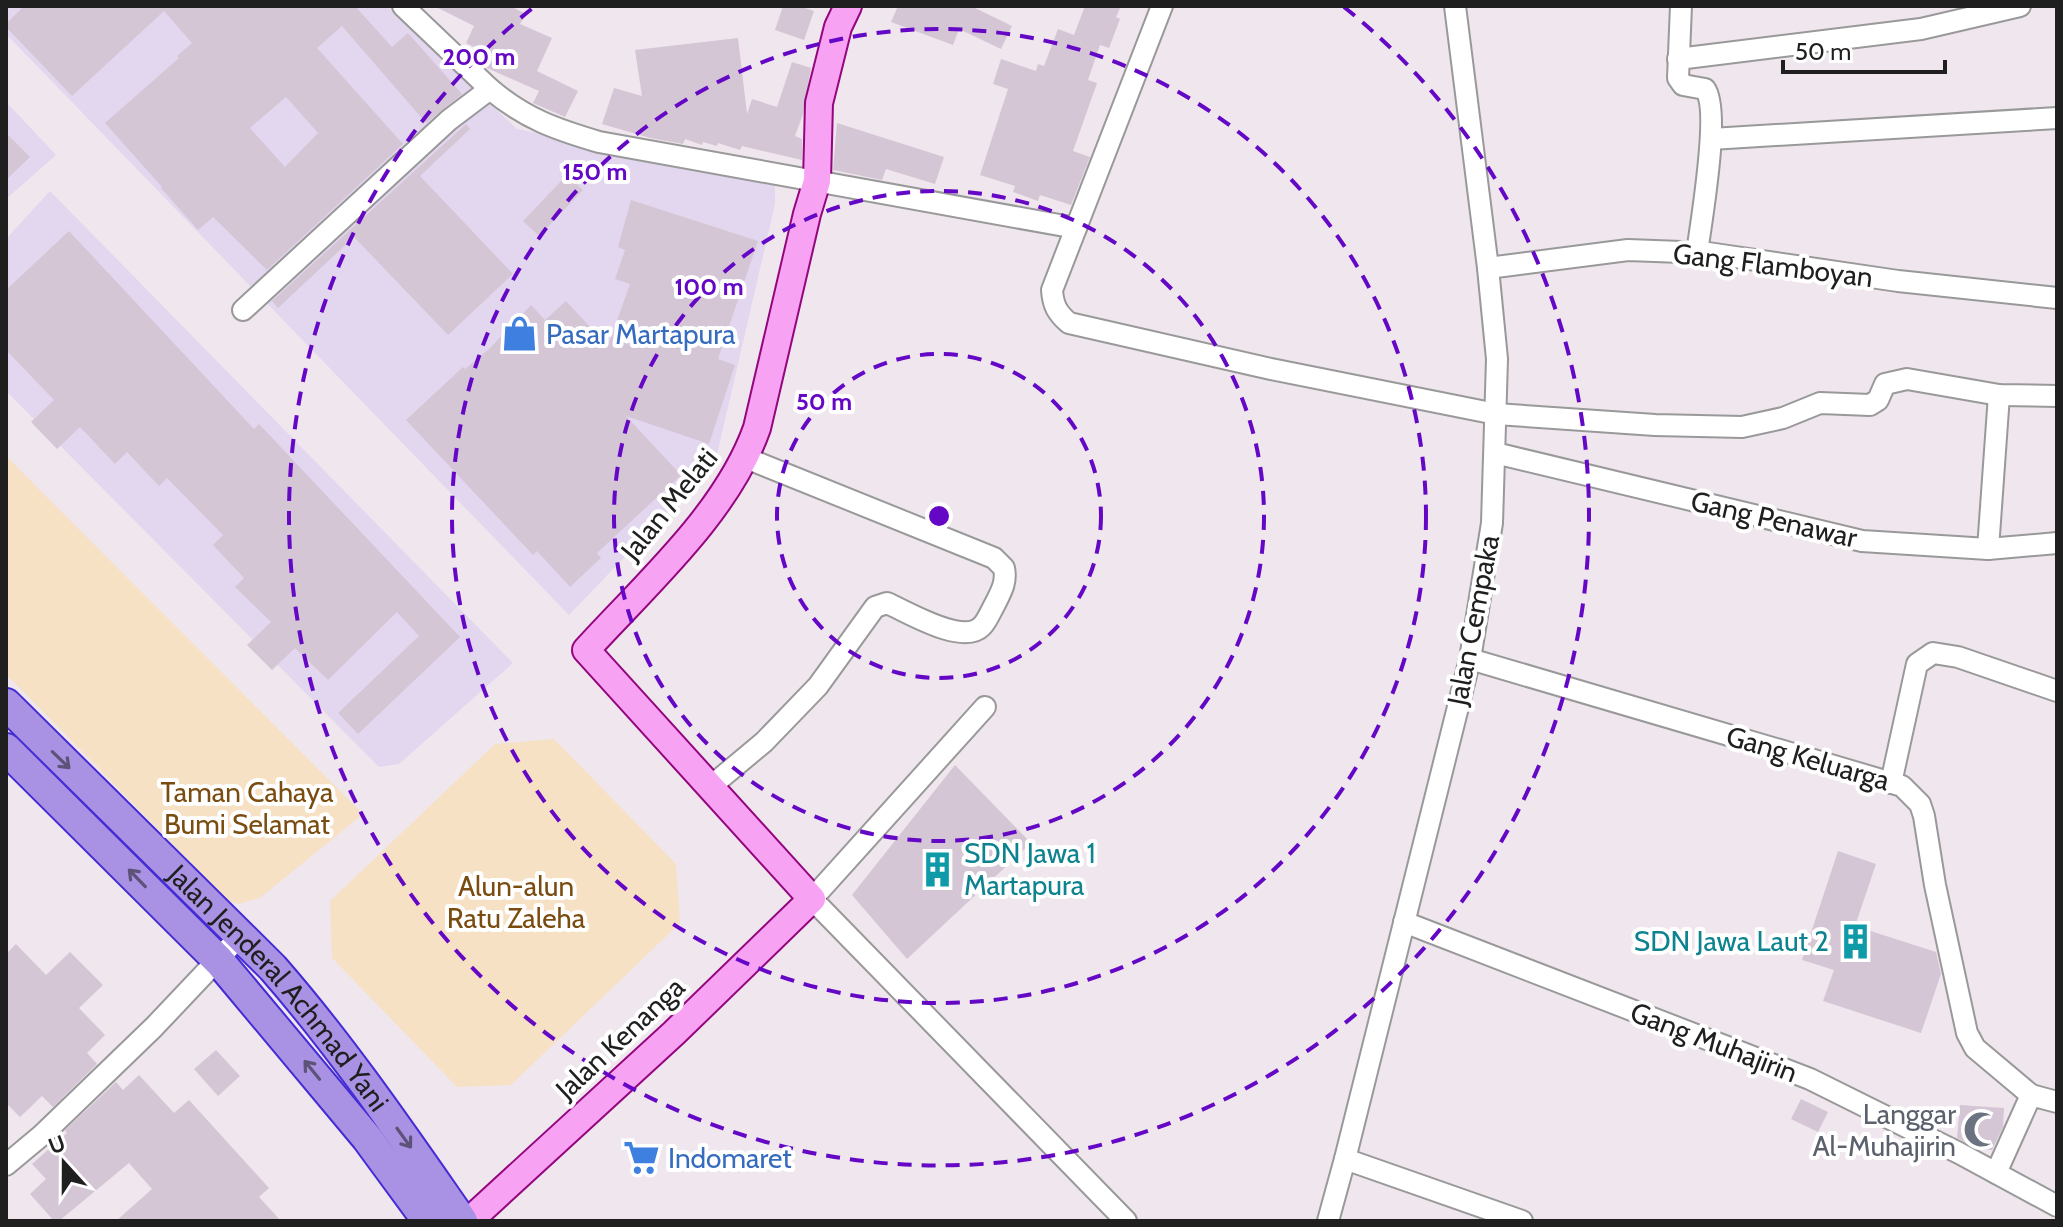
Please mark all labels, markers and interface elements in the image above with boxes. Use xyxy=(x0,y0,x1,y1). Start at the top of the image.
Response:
scale bar xyxy=(1783,24,1945,74)
text: 50 m xyxy=(1795,37,1851,66)
text: 200 m xyxy=(443,42,515,71)
text: 150 m xyxy=(563,157,627,186)
street label: Gang Flamboyan xyxy=(1671,236,1875,294)
text: 100 m xyxy=(674,272,744,301)
shop icon: Pasar Martapura xyxy=(501,315,539,353)
place label: Pasar Martapura xyxy=(546,317,736,351)
text: 50 m xyxy=(796,387,852,416)
street label: Jalan Melati xyxy=(613,441,724,568)
street label: Gang Penawar xyxy=(1688,483,1860,555)
centre of rings xyxy=(925,502,953,530)
street label: Jalan Cempaka xyxy=(1440,531,1506,709)
street label: Gang Keluarga xyxy=(1722,718,1894,798)
one-way arrow xyxy=(51,750,71,769)
park label: Taman Cahaya Bumi Selamat xyxy=(161,775,334,841)
place label: SDN Jawa 1 Martapura xyxy=(964,836,1096,902)
building icon: SDN Jawa 1 Martapura xyxy=(919,850,957,888)
street label: Jalan Jenderal Achmad Yani xyxy=(161,857,396,1118)
one-way arrow xyxy=(128,869,147,888)
park label: Alun-alun Ratu Zaleha xyxy=(447,869,586,935)
building icon: SDN Jawa Laut 2 xyxy=(1836,922,1874,960)
place label: SDN Jawa Laut 2 xyxy=(1634,924,1829,958)
street label: Jalan Kenanga xyxy=(548,969,692,1107)
street label: Gang Muhajirin xyxy=(1626,995,1802,1089)
one-way arrow xyxy=(303,1061,321,1081)
place label: Langgar Al-Muhajirin xyxy=(1812,1097,1956,1163)
mosque icon: Langgar Al-Muhajirin xyxy=(1963,1111,2001,1149)
north arrow xyxy=(24,1123,104,1203)
one-way arrow xyxy=(395,1127,412,1148)
text: U xyxy=(45,1129,69,1160)
supermarket icon: Indomaret xyxy=(623,1139,661,1177)
place label: Indomaret xyxy=(668,1141,792,1175)

